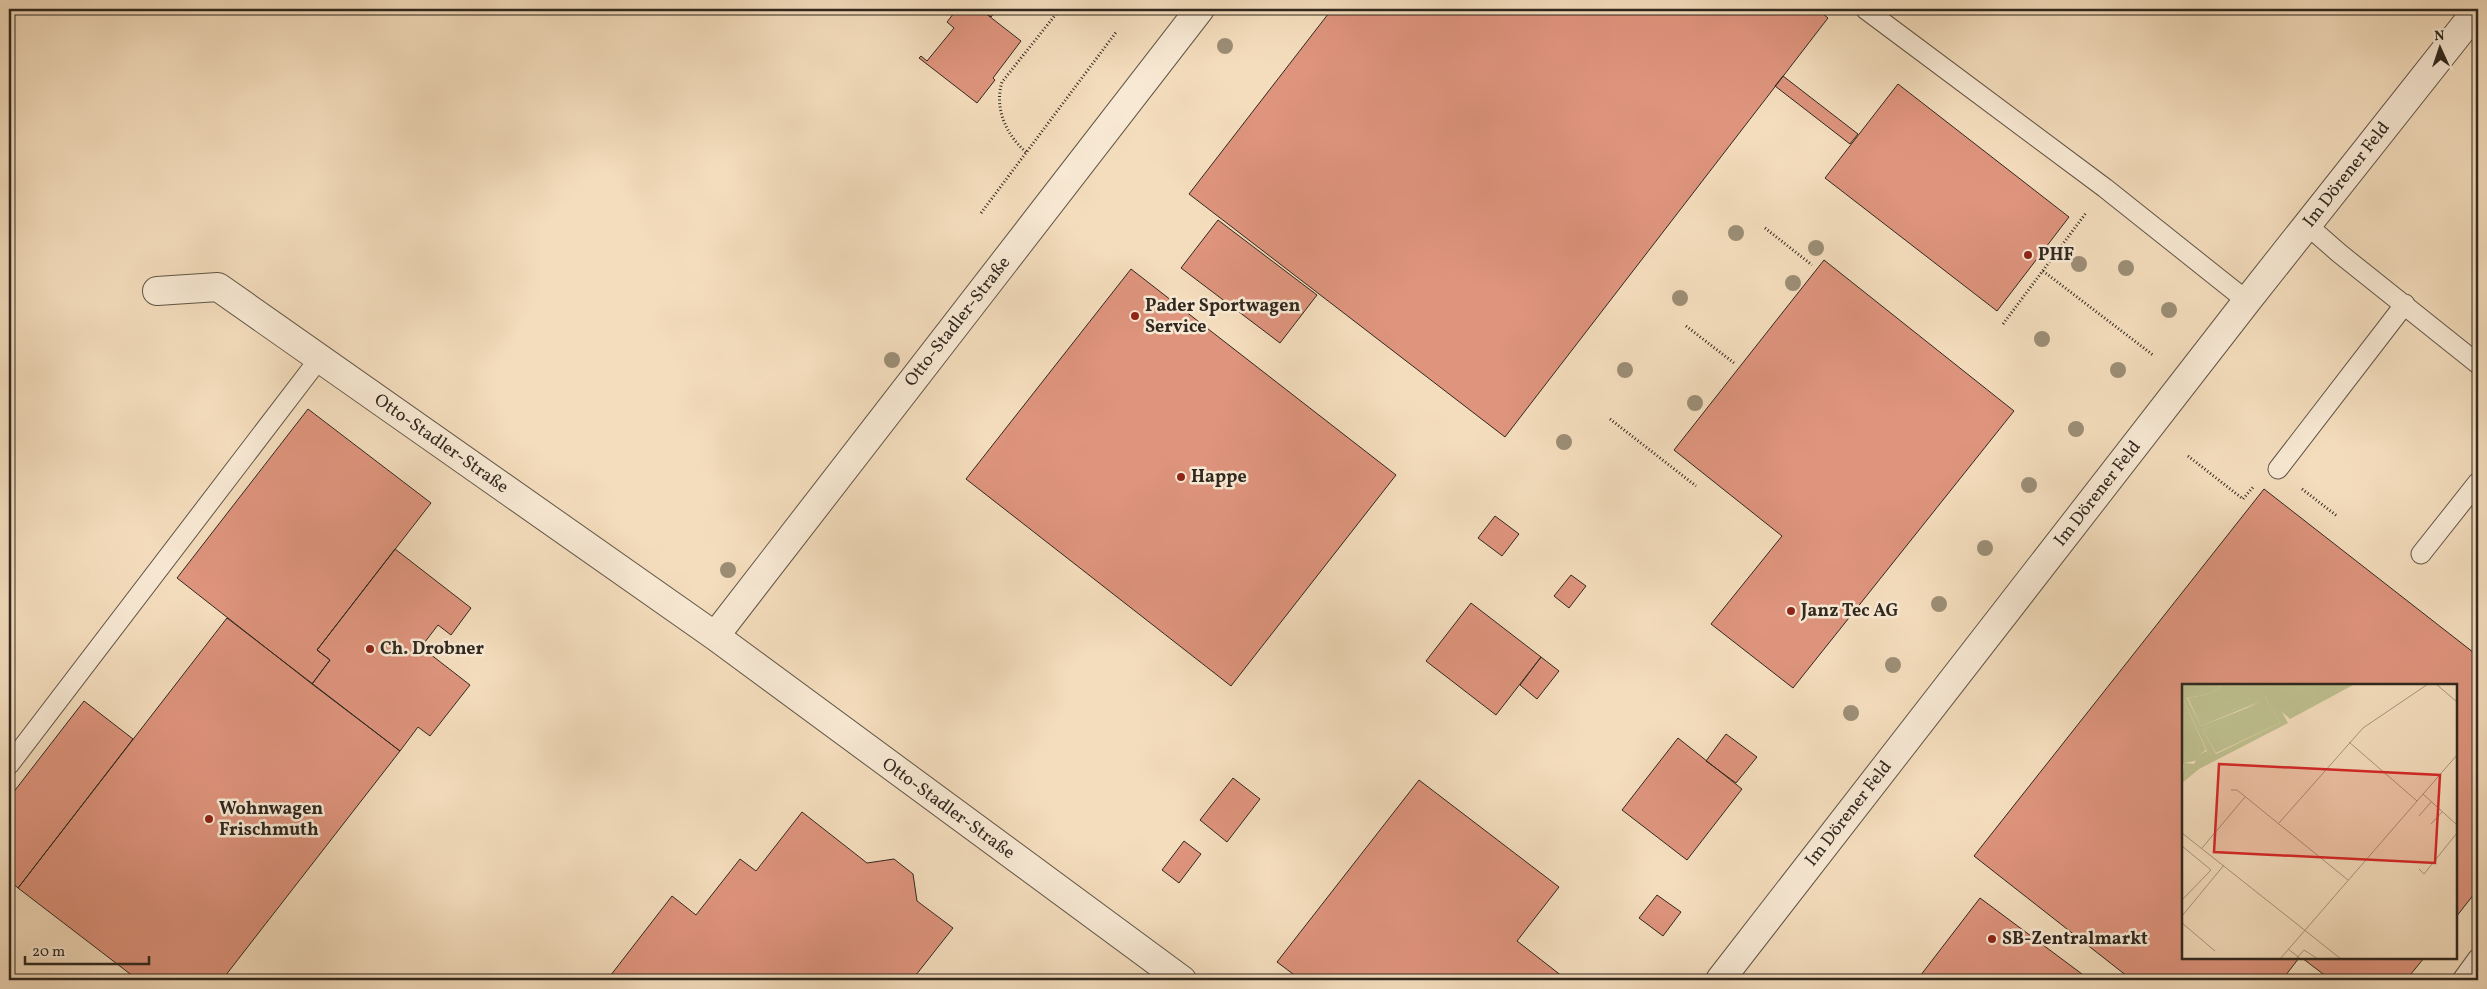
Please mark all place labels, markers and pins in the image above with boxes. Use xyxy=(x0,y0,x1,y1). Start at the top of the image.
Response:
place label: PHF xyxy=(2038,243,2075,268)
marker: PHF xyxy=(2022,249,2034,261)
place label: Pader Sportwagen Service xyxy=(1145,294,1300,340)
marker: Pader Sportwagen Service xyxy=(1129,310,1141,322)
place label: Happe xyxy=(1191,465,1247,490)
marker: Happe xyxy=(1175,471,1187,483)
place label: Janz Tec AG xyxy=(1800,599,1898,624)
marker: Janz Tec AG xyxy=(1785,605,1797,617)
place label: Ch. Drobner xyxy=(380,637,484,662)
marker: Ch. Drobner xyxy=(364,643,376,655)
place label: Wohnwagen Frischmuth xyxy=(219,797,323,843)
marker: Wohnwagen Frischmuth xyxy=(203,813,215,825)
place label: SB-Zentralmarkt xyxy=(2002,927,2148,952)
marker: SB-Zentralmarkt xyxy=(1986,933,1998,945)

